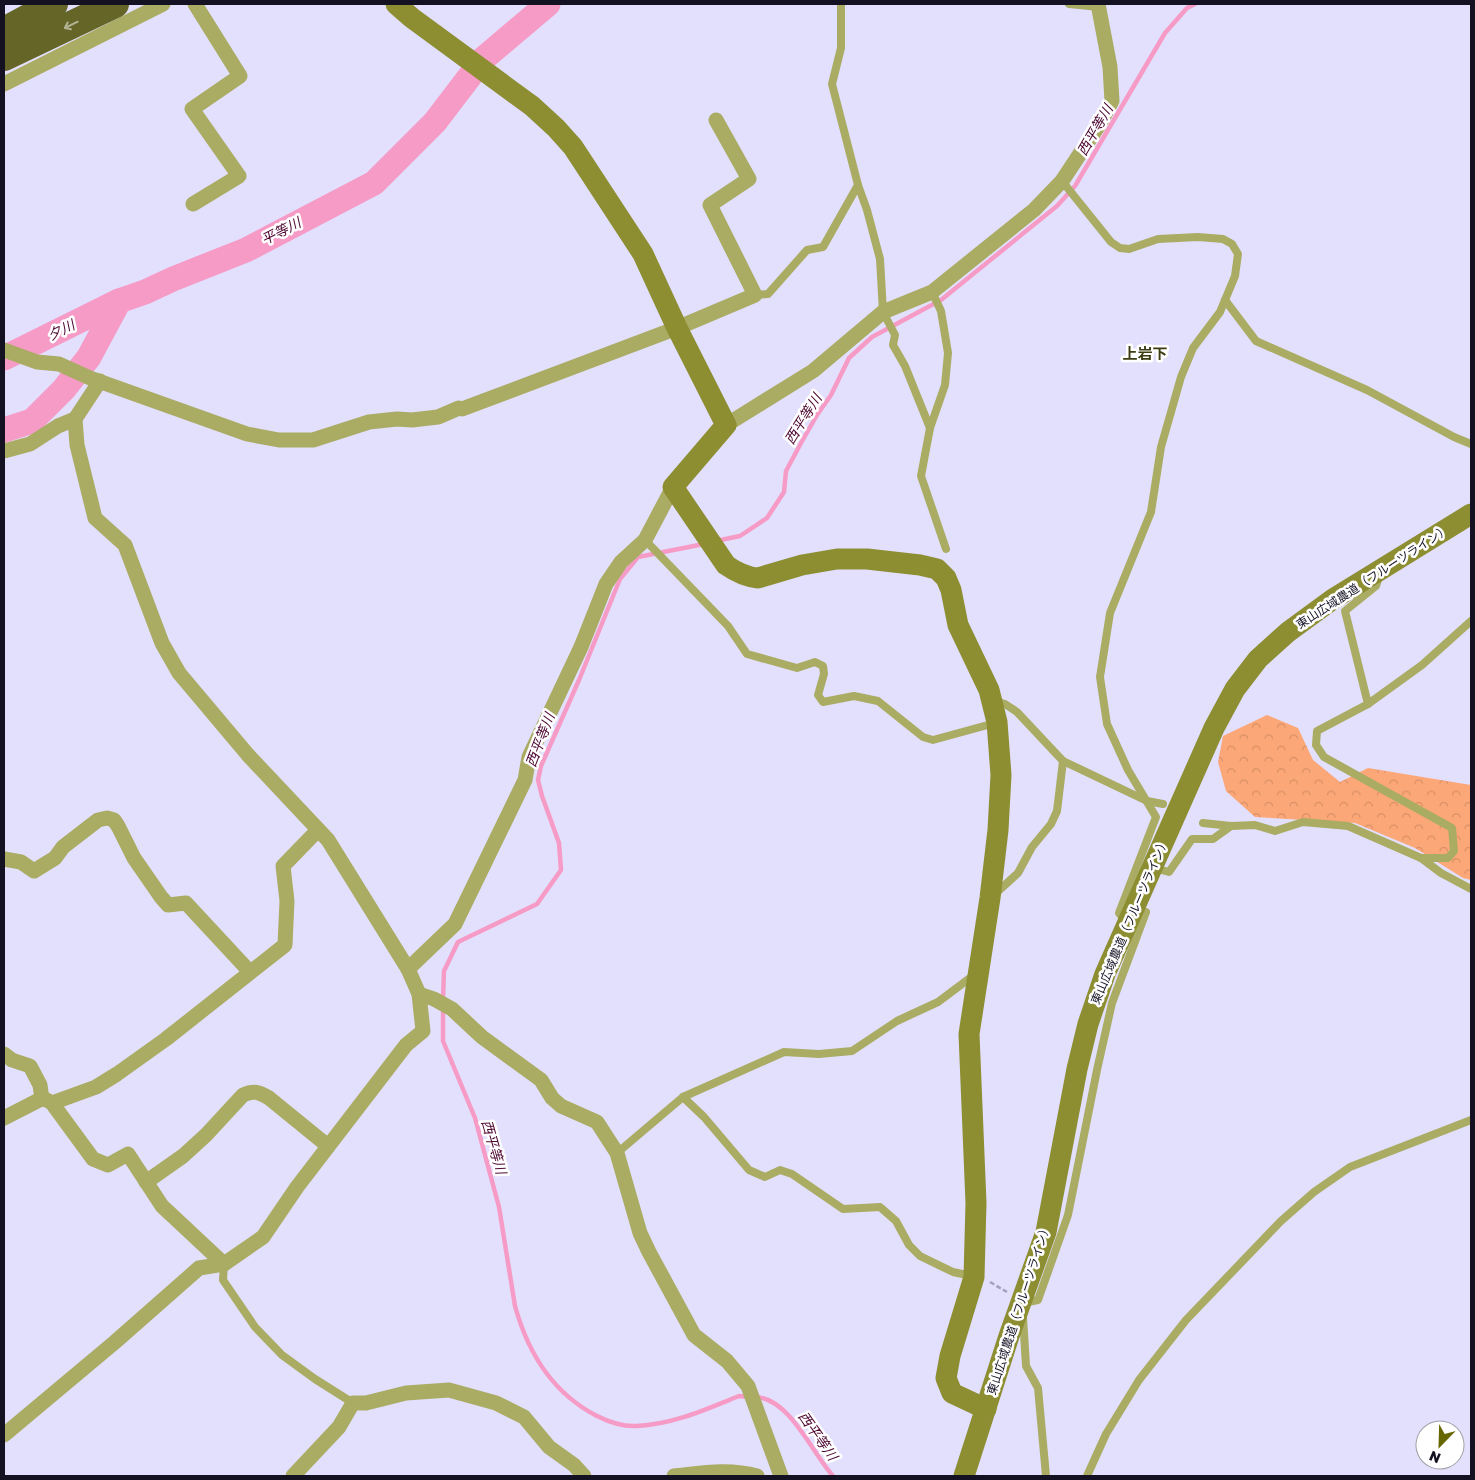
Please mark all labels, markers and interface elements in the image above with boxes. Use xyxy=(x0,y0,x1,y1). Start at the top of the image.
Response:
one-way arrow xyxy=(64,21,79,30)
water label: 西平等川 xyxy=(1073,100,1117,158)
water label: 平等川 xyxy=(258,213,305,248)
water label: 夕川 xyxy=(44,315,79,343)
district label: 上岩下 xyxy=(1122,344,1168,362)
water label: 西平等川 xyxy=(781,389,826,447)
street label: 東山広域農道（フルーツライン） xyxy=(1293,521,1452,632)
water label: 西平等川 xyxy=(522,709,558,769)
street label: 東山広域農道（フルーツライン） xyxy=(1088,835,1172,1006)
water label: 西平等川 xyxy=(479,1118,511,1178)
street label: 東山広域農道（フルーツライン） xyxy=(984,1221,1053,1397)
water label: 西平等川 xyxy=(795,1408,843,1465)
north arrow xyxy=(1415,1420,1465,1470)
text: N xyxy=(1427,1448,1443,1467)

